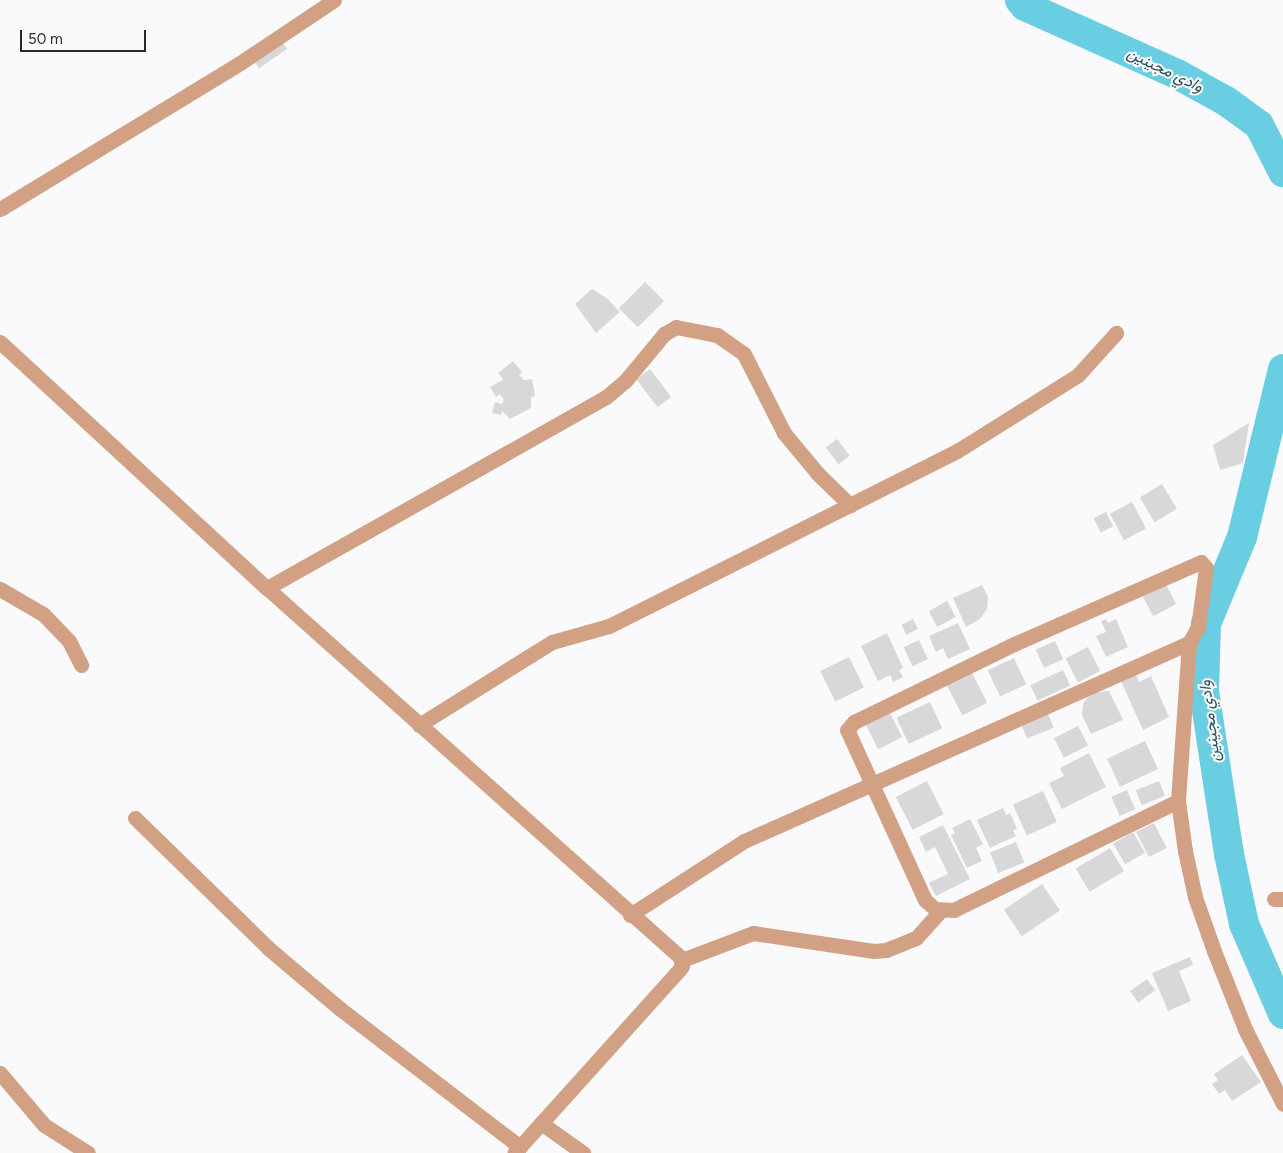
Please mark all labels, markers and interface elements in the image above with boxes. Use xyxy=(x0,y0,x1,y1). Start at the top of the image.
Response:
scale bar xyxy=(22,20,149,52)
text: 50 m xyxy=(28,30,63,48)
water label: وادي مجينين xyxy=(1124,43,1206,97)
water label: وادي مجينين xyxy=(1195,679,1225,763)

